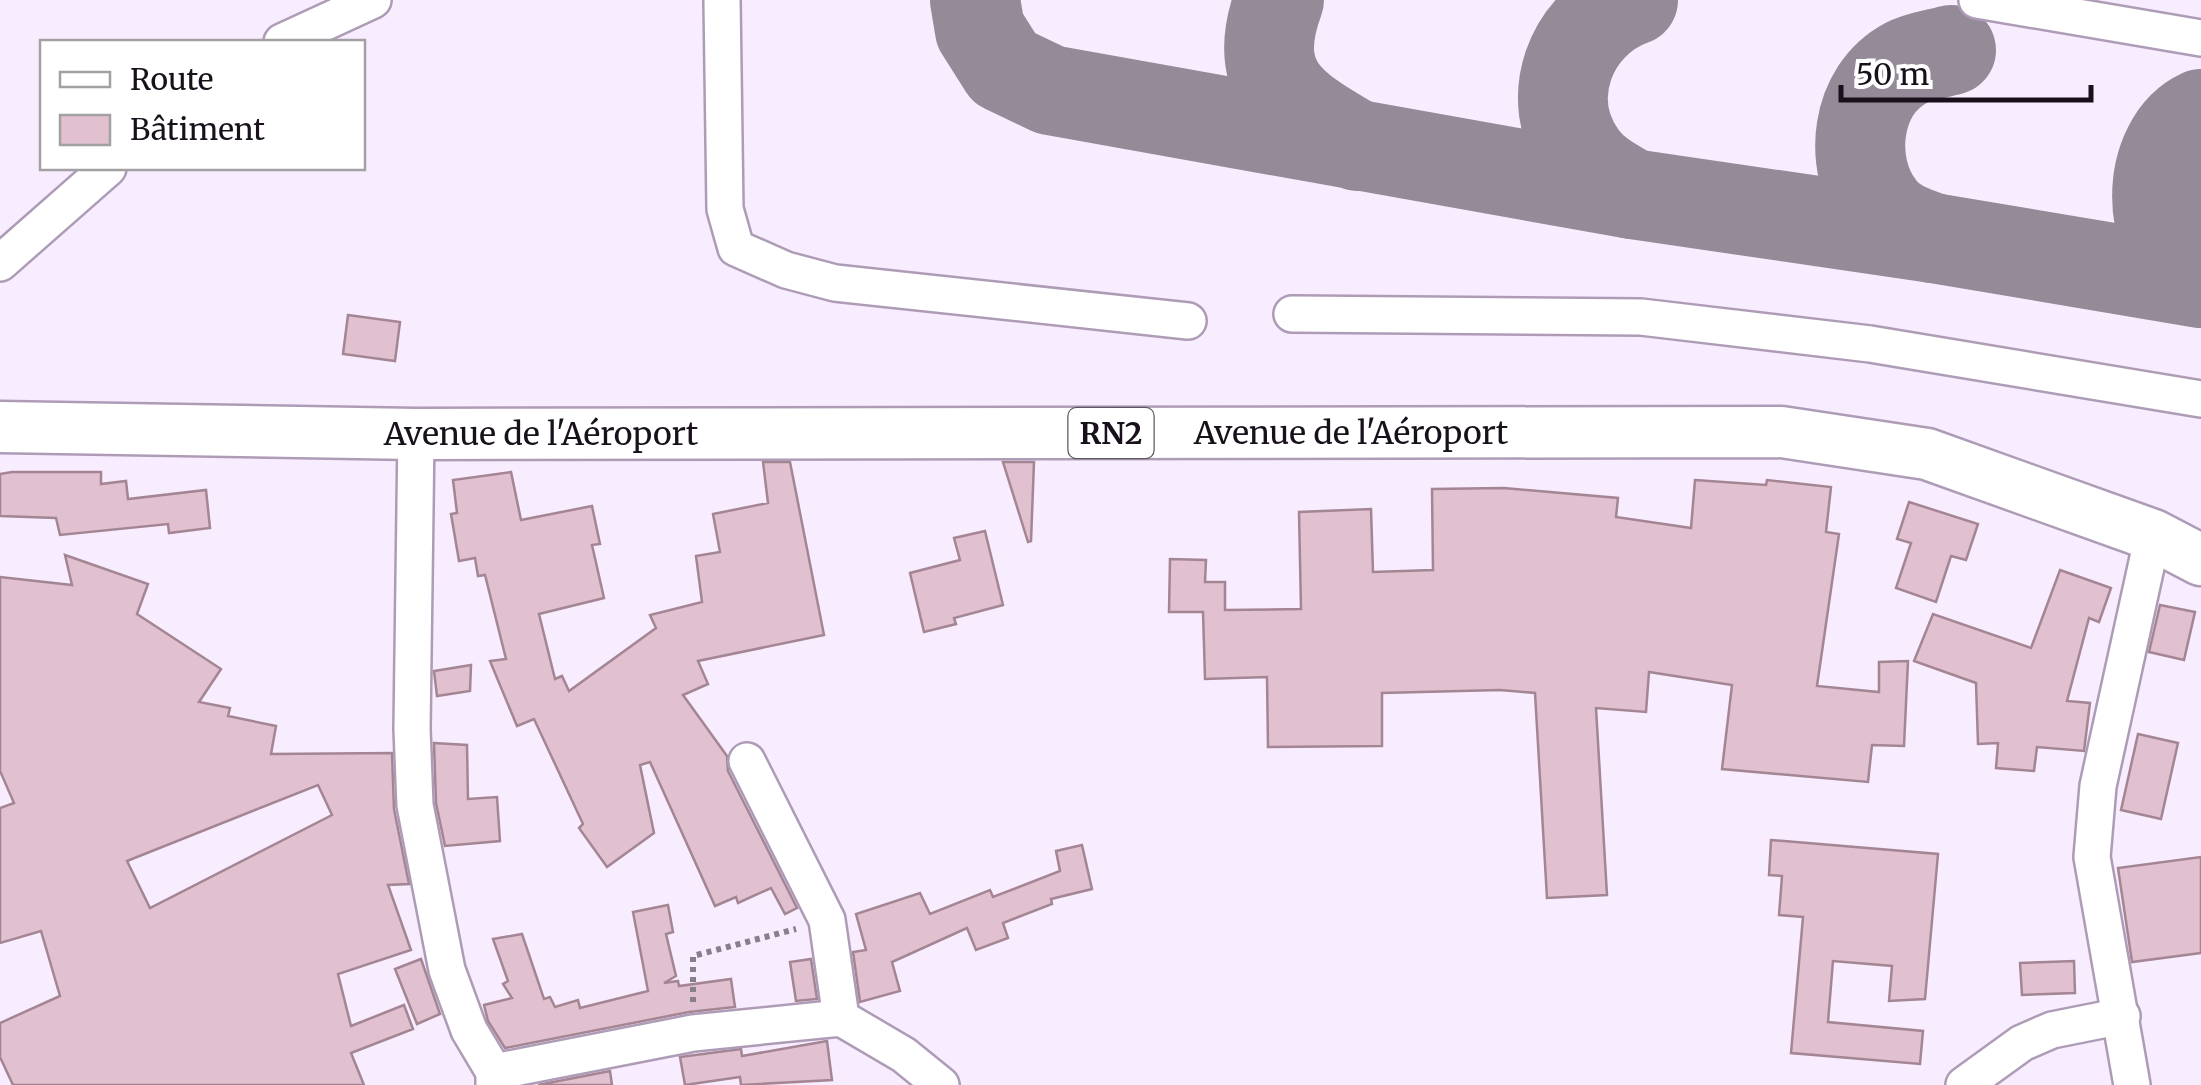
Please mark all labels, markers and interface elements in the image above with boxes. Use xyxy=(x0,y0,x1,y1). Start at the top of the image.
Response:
legend xyxy=(40,40,365,170)
scale bar xyxy=(1841,40,2091,102)
text: 50 m xyxy=(1856,55,1929,93)
text: Route xyxy=(130,60,213,98)
text: Bâtiment xyxy=(130,110,265,148)
road number: RN2 xyxy=(1068,408,1154,458)
street label: Avenue de l'Aéroport xyxy=(1193,413,1509,453)
street label: Avenue de l'Aéroport xyxy=(383,414,699,454)

